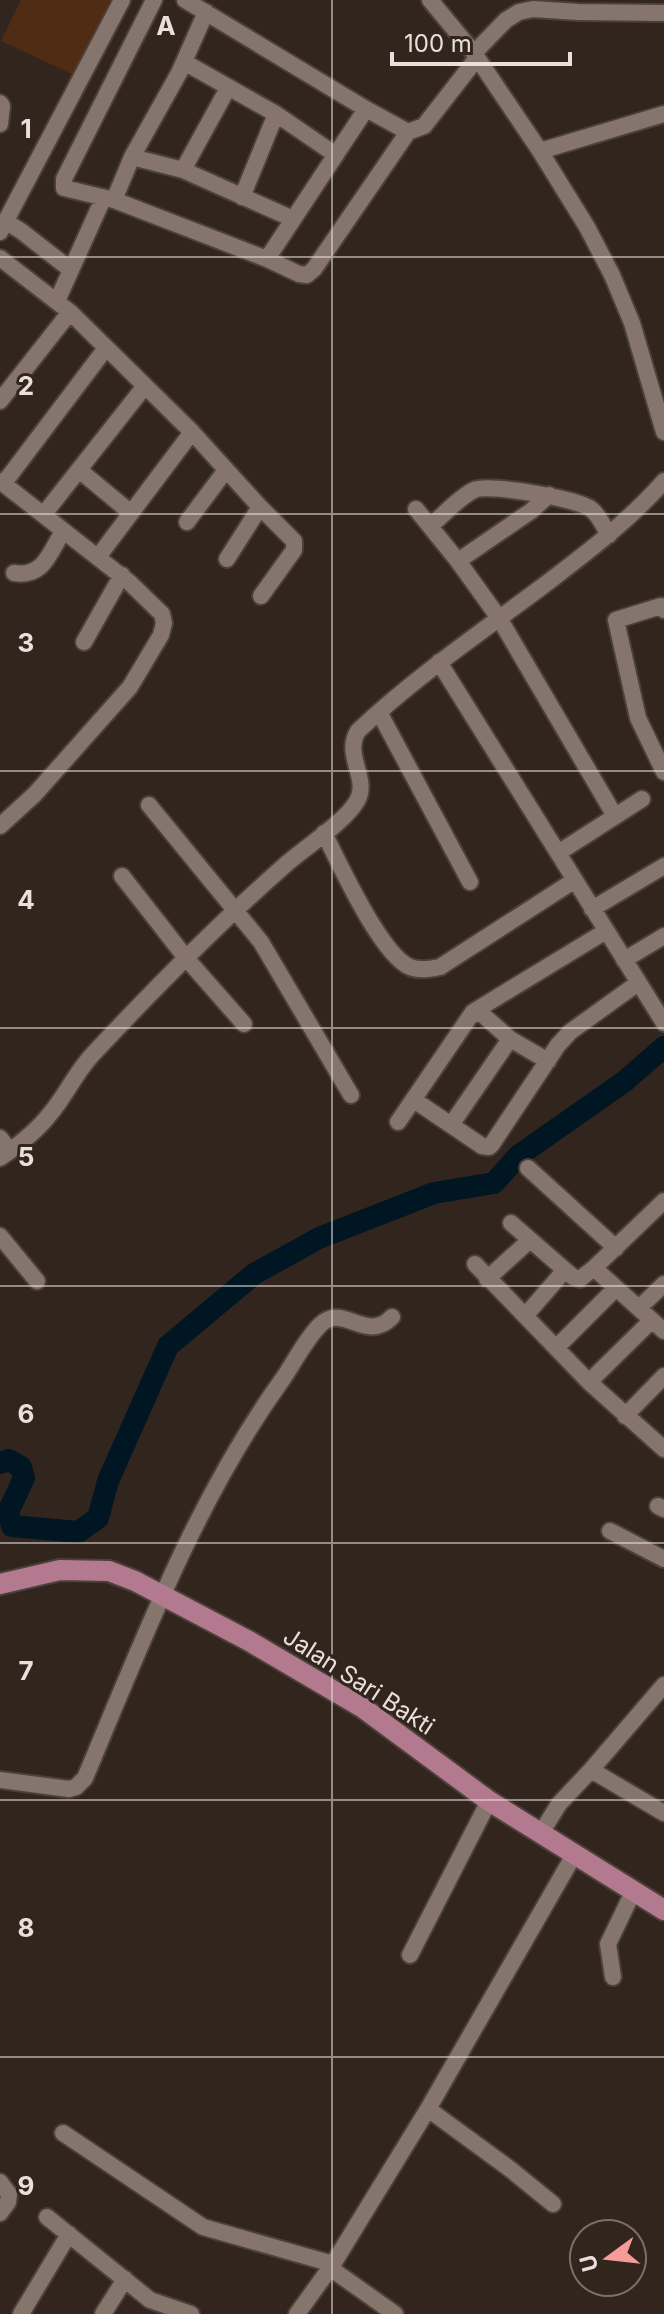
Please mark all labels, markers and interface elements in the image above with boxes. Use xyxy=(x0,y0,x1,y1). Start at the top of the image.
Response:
text: A xyxy=(156,10,176,41)
scale bar xyxy=(392,16,570,66)
text: 100 m xyxy=(404,29,472,58)
text: 1 xyxy=(20,113,32,144)
text: 2 xyxy=(18,370,34,401)
text: 3 xyxy=(18,627,34,658)
text: 4 xyxy=(17,884,35,915)
text: 5 xyxy=(18,1141,34,1172)
text: 6 xyxy=(18,1398,34,1429)
street label: Jalan Sari Bakti xyxy=(278,1621,440,1741)
text: 7 xyxy=(18,1655,34,1686)
text: 8 xyxy=(18,1912,34,1943)
text: 9 xyxy=(18,2170,34,2201)
north arrow xyxy=(568,2218,648,2298)
text: U xyxy=(574,2252,603,2274)

